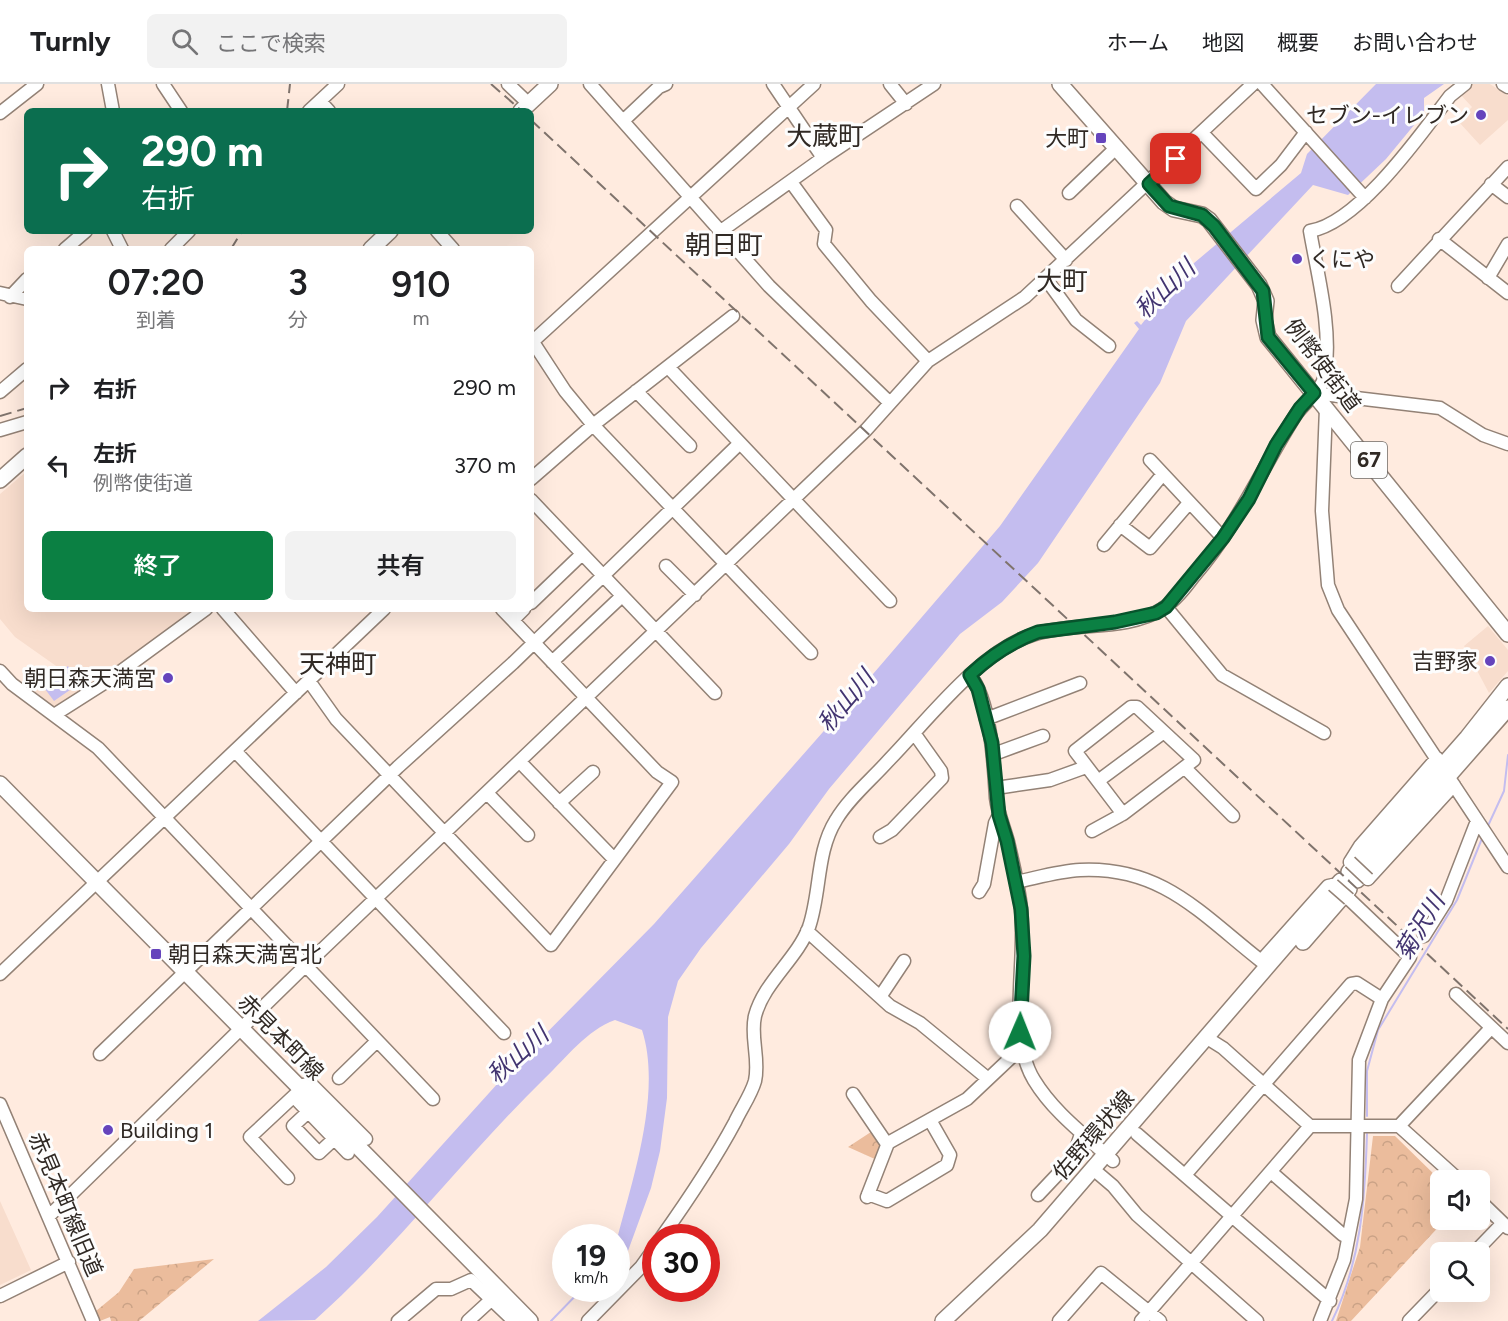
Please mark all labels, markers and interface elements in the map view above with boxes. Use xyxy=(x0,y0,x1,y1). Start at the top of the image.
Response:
search box xyxy=(147,14,567,68)
text: Turnly xyxy=(30,24,111,58)
icon: search xyxy=(168,25,201,58)
text: ここで検索 xyxy=(216,30,326,57)
text: ホーム xyxy=(1107,30,1169,55)
text: 地図 xyxy=(1202,30,1244,55)
text: 概要 xyxy=(1277,30,1319,55)
text: お問い合わせ xyxy=(1352,30,1478,55)
place label: セブン-イレブン xyxy=(1306,102,1469,129)
marker: セブン-イレブン xyxy=(1474,108,1488,122)
district label: 大蔵町 xyxy=(786,120,864,152)
place label: 大町 xyxy=(1045,125,1089,152)
text: 290 m xyxy=(141,126,264,177)
marker: 大町 xyxy=(1094,131,1108,145)
icon: right xyxy=(42,132,120,210)
pin xyxy=(1150,133,1201,184)
icon: arrive xyxy=(1159,142,1192,175)
text: 右折 xyxy=(141,182,195,215)
district label: 朝日町 xyxy=(685,229,763,261)
place label: くにや xyxy=(1309,246,1375,273)
water label: 秋山川 xyxy=(1129,251,1203,324)
marker: くにや xyxy=(1290,252,1304,266)
text: 07:20 xyxy=(108,261,204,304)
text: 3 xyxy=(288,261,308,304)
text: 910 xyxy=(391,263,450,306)
district label: 大町 xyxy=(1036,265,1088,297)
text: m xyxy=(412,306,429,330)
text: 到着 xyxy=(136,308,176,332)
text: 分 xyxy=(288,308,308,332)
street label: 例幣使街道 xyxy=(1279,313,1366,417)
icon: right xyxy=(42,371,75,404)
text: 290 m xyxy=(453,374,516,401)
text: 右折 xyxy=(93,376,137,403)
text: 左折 xyxy=(93,440,137,467)
road number: 67 xyxy=(1351,442,1387,478)
icon: left xyxy=(42,449,75,482)
text: 370 m xyxy=(454,452,516,479)
text: 例幣使街道 xyxy=(93,471,193,495)
button: 終了 xyxy=(42,531,273,600)
button: 共有 xyxy=(285,531,516,600)
district label: 天神町 xyxy=(299,648,377,680)
place label: 吉野家 xyxy=(1412,648,1478,675)
marker: 吉野家 xyxy=(1483,654,1497,668)
water label: 秋山川 xyxy=(811,661,882,738)
place label: 朝日森天満宮 xyxy=(24,665,156,692)
marker: 朝日森天満宮 xyxy=(161,671,175,685)
water label: 菊沢川 xyxy=(1389,886,1452,965)
place label: 朝日森天満宮北 xyxy=(168,941,322,968)
marker: 朝日森天満宮北 xyxy=(149,947,163,961)
street label: 赤見本町線 xyxy=(232,989,329,1086)
position arrow xyxy=(988,1000,1052,1064)
water label: 秋山川 xyxy=(481,1018,556,1089)
street label: 佐野環状線 xyxy=(1047,1085,1140,1186)
place label: Building 1 xyxy=(120,1117,213,1144)
marker: Building 1 xyxy=(101,1123,115,1137)
street label: 赤見本町線旧道 xyxy=(23,1128,108,1280)
map controls xyxy=(1430,1170,1490,1302)
button: sound xyxy=(1430,1170,1490,1230)
speed limit sign: 30 xyxy=(642,1224,720,1302)
text: 19 xyxy=(576,1237,606,1274)
button: search xyxy=(1430,1242,1490,1302)
text: km/h xyxy=(574,1269,608,1287)

